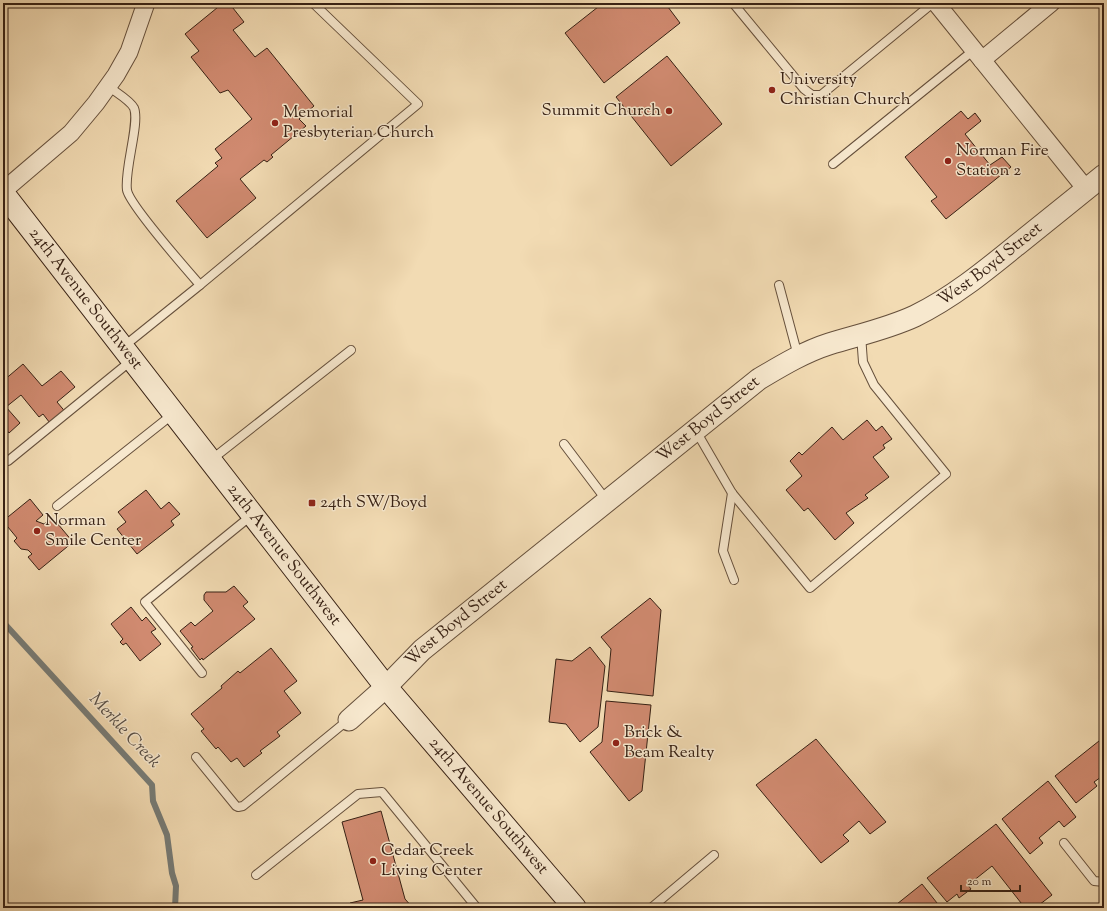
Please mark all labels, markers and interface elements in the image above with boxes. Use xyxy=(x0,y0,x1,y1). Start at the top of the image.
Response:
place label: University Christian Church xyxy=(780,68,911,112)
marker: University Christian Church xyxy=(767,85,777,95)
place label: Summit Church xyxy=(542,99,661,123)
place label: Memorial Presbyterian Church xyxy=(283,101,434,145)
marker: Summit Church xyxy=(664,106,674,116)
marker: Memorial Presbyterian Church xyxy=(270,118,280,128)
place label: Norman Fire Station 2 xyxy=(956,139,1049,183)
marker: Norman Fire Station 2 xyxy=(943,156,953,166)
street label: West Boyd Street xyxy=(933,217,1048,313)
street label: 24th Avenue Southwest xyxy=(22,223,148,375)
street label: West Boyd Street xyxy=(652,371,765,468)
street label: 24th Avenue Southwest xyxy=(221,479,346,631)
place label: 24th SW/Boyd xyxy=(320,491,427,515)
marker: 24th SW/Boyd xyxy=(307,498,317,508)
place label: Norman Smile Center xyxy=(45,509,142,553)
marker: Norman Smile Center xyxy=(32,526,42,536)
street label: West Boyd Street xyxy=(400,574,513,672)
water label: Merkle Creek xyxy=(82,687,166,775)
place label: Brick & Beam Realty xyxy=(624,721,715,765)
street label: 24th Avenue Southwest xyxy=(422,732,554,880)
marker: Brick & Beam Realty xyxy=(611,738,621,748)
place label: Cedar Creek Living Center xyxy=(381,839,483,883)
marker: Cedar Creek Living Center xyxy=(368,856,378,866)
scale bar xyxy=(961,867,1020,893)
text: 20 m xyxy=(967,873,992,891)

